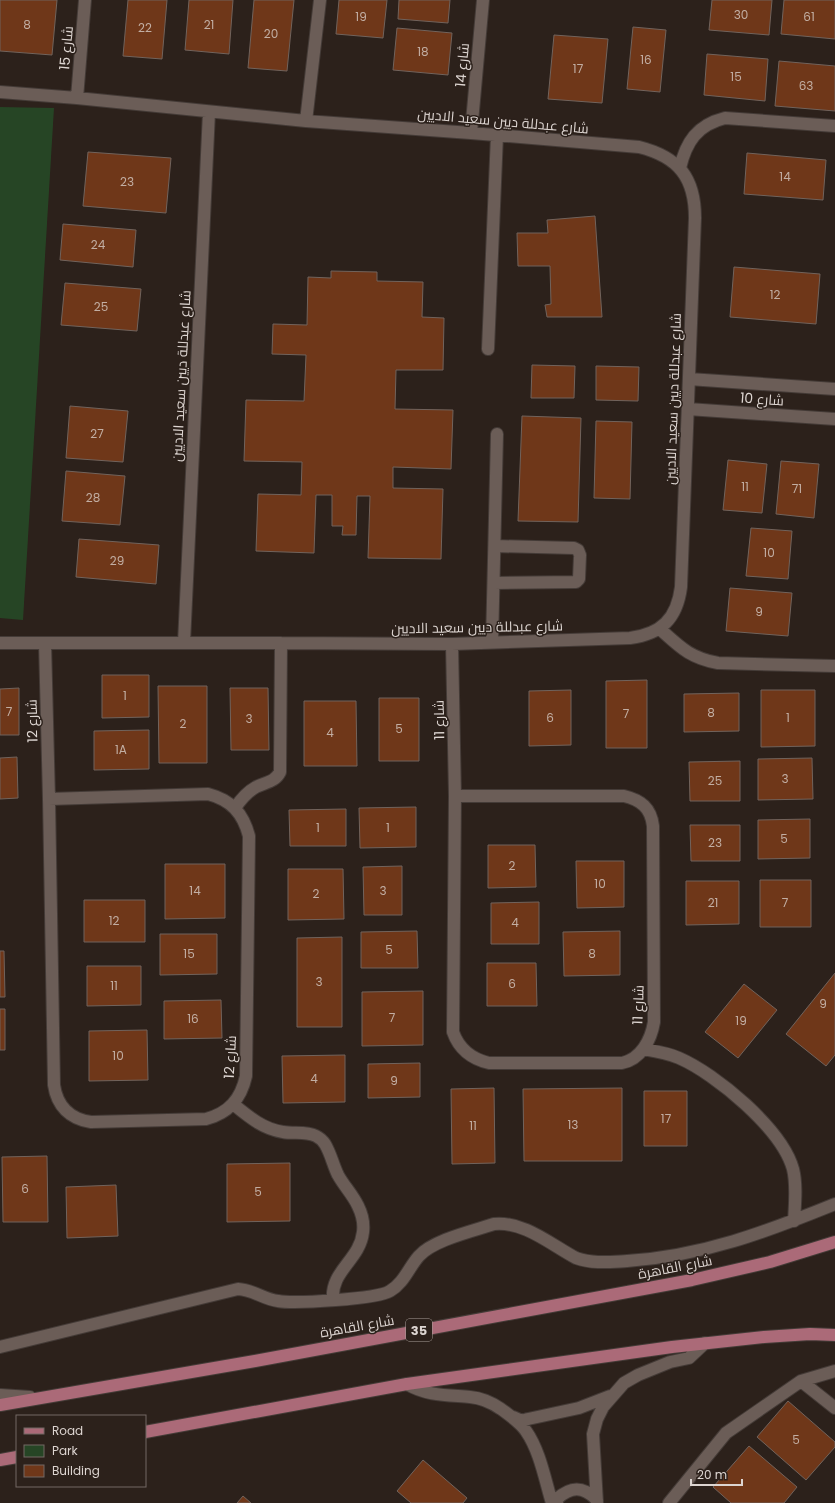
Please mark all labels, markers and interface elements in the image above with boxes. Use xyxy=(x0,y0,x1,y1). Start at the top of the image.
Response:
house number: 30 xyxy=(734,6,748,23)
house number: 19 xyxy=(355,8,367,25)
house number: 61 xyxy=(803,8,815,25)
house number: 8 xyxy=(23,16,31,33)
house number: 21 xyxy=(204,16,214,33)
house number: 22 xyxy=(138,19,152,36)
street label: شارع 15 xyxy=(54,25,78,71)
house number: 20 xyxy=(264,25,278,42)
street label: شارع 14 xyxy=(450,42,474,88)
house number: 18 xyxy=(417,43,429,60)
house number: 16 xyxy=(640,51,652,68)
house number: 17 xyxy=(573,60,584,77)
house number: 15 xyxy=(730,68,742,85)
house number: 63 xyxy=(799,77,813,94)
street label: شارع عبدللة ديين سعيد الاديين xyxy=(417,104,589,138)
house number: 14 xyxy=(779,168,791,185)
house number: 23 xyxy=(120,173,134,190)
house number: 24 xyxy=(91,236,106,253)
house number: 12 xyxy=(770,286,780,303)
street label: شارع عبدللة ديين سعيد الاديين xyxy=(167,290,195,462)
house number: 25 xyxy=(94,298,108,315)
street label: شارع عبدللة ديين سعيد الاديين xyxy=(660,313,686,485)
street label: شارع 10 xyxy=(739,387,785,411)
house number: 27 xyxy=(90,425,104,442)
house number: 11 xyxy=(741,478,749,495)
house number: 71 xyxy=(792,480,802,497)
house number: 28 xyxy=(86,489,100,506)
house number: 10 xyxy=(763,544,775,561)
house number: 29 xyxy=(110,552,124,569)
house number: 9 xyxy=(755,603,763,620)
street label: شارع عبدللة ديين سعيد الاديين xyxy=(391,616,563,638)
house number: 1 xyxy=(123,687,127,704)
street label: شارع 12 xyxy=(22,699,42,743)
street label: شارع 11 xyxy=(429,700,449,740)
house number: 7 xyxy=(6,703,13,720)
house number: 8 xyxy=(707,704,715,721)
house number: 7 xyxy=(623,705,630,722)
house number: 6 xyxy=(546,709,554,726)
house number: 1 xyxy=(786,709,790,726)
house number: 3 xyxy=(245,710,253,727)
house number: 2 xyxy=(180,715,187,732)
house number: 5 xyxy=(395,720,403,737)
house number: 4 xyxy=(326,724,334,741)
house number: 1A xyxy=(115,741,127,758)
house number: 3 xyxy=(781,770,789,787)
house number: 25 xyxy=(708,772,722,789)
house number: 1 xyxy=(316,819,320,836)
house number: 1 xyxy=(386,819,390,836)
house number: 5 xyxy=(780,830,788,847)
house number: 23 xyxy=(708,834,722,851)
house number: 2 xyxy=(509,857,516,874)
house number: 10 xyxy=(594,875,606,892)
house number: 14 xyxy=(189,882,201,899)
house number: 3 xyxy=(379,882,387,899)
house number: 2 xyxy=(313,885,320,902)
house number: 21 xyxy=(708,894,718,911)
house number: 7 xyxy=(782,894,789,911)
house number: 12 xyxy=(109,912,119,929)
house number: 4 xyxy=(511,914,519,931)
house number: 5 xyxy=(385,941,393,958)
house number: 15 xyxy=(183,945,195,962)
house number: 8 xyxy=(588,945,596,962)
house number: 3 xyxy=(315,973,323,990)
house number: 6 xyxy=(508,975,516,992)
house number: 11 xyxy=(110,977,118,994)
street label: شارع 11 xyxy=(627,985,649,1025)
house number: 9 xyxy=(819,995,827,1012)
house number: 7 xyxy=(389,1009,396,1026)
house number: 16 xyxy=(187,1010,199,1027)
house number: 19 xyxy=(735,1012,747,1029)
street label: شارع 12 xyxy=(219,1035,241,1079)
house number: 10 xyxy=(112,1047,124,1064)
house number: 4 xyxy=(310,1070,318,1087)
house number: 9 xyxy=(390,1072,398,1089)
house number: 17 xyxy=(661,1110,672,1127)
house number: 13 xyxy=(568,1116,578,1133)
house number: 11 xyxy=(469,1117,477,1134)
house number: 6 xyxy=(21,1180,29,1197)
house number: 5 xyxy=(254,1183,262,1200)
street label: شارع القاهرة xyxy=(636,1250,714,1284)
street label: شارع القاهرة xyxy=(318,1310,396,1342)
road number: 35 xyxy=(406,1319,432,1341)
legend xyxy=(16,1415,146,1487)
text: Road xyxy=(52,1422,83,1439)
house number: 5 xyxy=(792,1431,800,1448)
text: Park xyxy=(52,1442,79,1459)
scale bar xyxy=(691,1461,742,1487)
text: Building xyxy=(52,1462,100,1479)
text: 20 m xyxy=(697,1466,727,1483)

